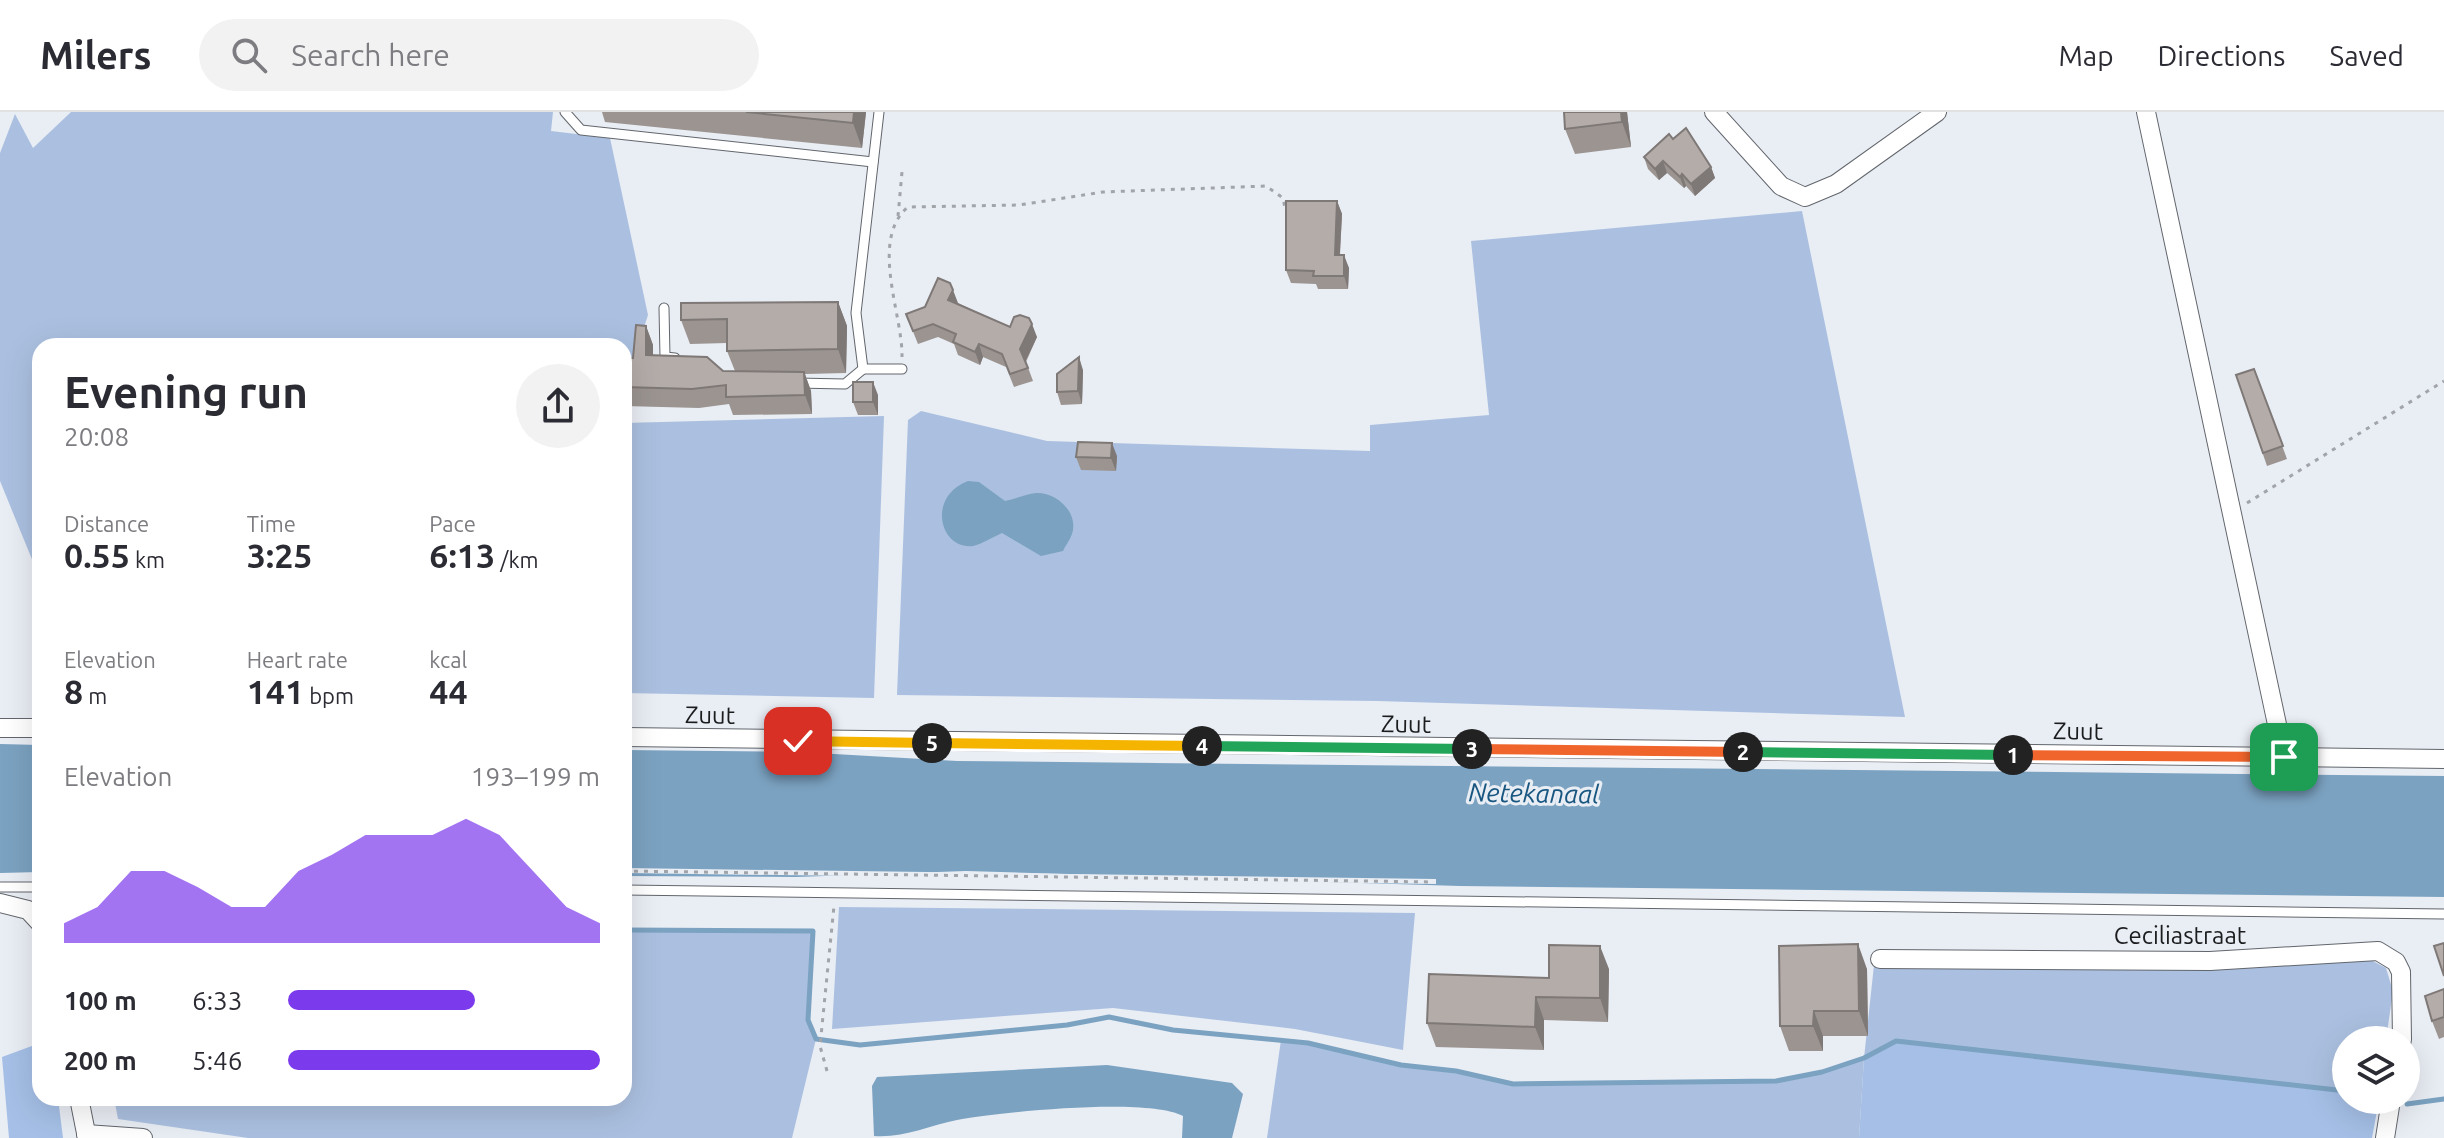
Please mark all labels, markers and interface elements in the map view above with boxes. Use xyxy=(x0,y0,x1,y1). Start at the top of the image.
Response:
search box xyxy=(199,19,759,91)
icon: search xyxy=(227,33,271,77)
text: Milers xyxy=(40,34,151,76)
text: Search here xyxy=(291,38,450,72)
text: Map xyxy=(2058,40,2114,71)
text: Directions xyxy=(2158,40,2285,71)
text: Saved xyxy=(2329,40,2404,71)
button: share xyxy=(516,364,600,448)
text: Evening run xyxy=(64,367,308,416)
text: 20:08 xyxy=(64,422,129,451)
text: Distance xyxy=(64,511,149,536)
text: Time xyxy=(247,511,296,536)
text: Pace xyxy=(429,511,476,536)
text: 0.55 xyxy=(64,536,130,574)
text: 3:25 xyxy=(247,536,313,574)
text: 6:13 xyxy=(429,536,495,574)
text: km xyxy=(130,547,165,572)
text: /km xyxy=(495,547,539,572)
text: Elevation xyxy=(64,647,156,672)
text: Heart rate xyxy=(247,647,348,672)
text: kcal xyxy=(429,647,467,672)
text: 8 xyxy=(64,672,83,710)
text: 141 xyxy=(247,672,304,710)
text: 44 xyxy=(429,672,468,710)
text: m xyxy=(83,683,107,708)
text: bpm xyxy=(304,683,354,708)
street label: Zuut xyxy=(685,701,736,729)
pin xyxy=(764,707,832,775)
street label: Zuut xyxy=(1381,710,1432,738)
street label: Zuut xyxy=(2053,717,2104,745)
icon: check xyxy=(776,719,820,763)
pin: 5 xyxy=(912,723,952,763)
pin xyxy=(2250,723,2318,791)
pin: 4 xyxy=(1182,726,1222,766)
pin: 3 xyxy=(1452,729,1492,769)
text: 5 xyxy=(926,730,938,755)
pin: 2 xyxy=(1723,732,1763,772)
text: 4 xyxy=(1196,733,1208,758)
pin: 1 xyxy=(1993,735,2033,775)
icon: arrive xyxy=(2262,735,2306,779)
text: 3 xyxy=(1466,736,1478,761)
text: 2 xyxy=(1737,739,1749,764)
text: 1 xyxy=(2007,742,2019,767)
text: Elevation xyxy=(64,762,172,791)
text: 193–199 m xyxy=(471,762,600,791)
water label: Netekanaal xyxy=(1468,777,1600,809)
street label: Ceciliastraat xyxy=(2114,922,2247,949)
text: 100 m xyxy=(64,986,137,1015)
text: 6:33 xyxy=(192,986,242,1015)
map controls xyxy=(2332,1026,2420,1114)
button: layers xyxy=(2332,1026,2420,1114)
text: 200 m xyxy=(64,1046,137,1075)
text: 5:46 xyxy=(192,1046,242,1075)

